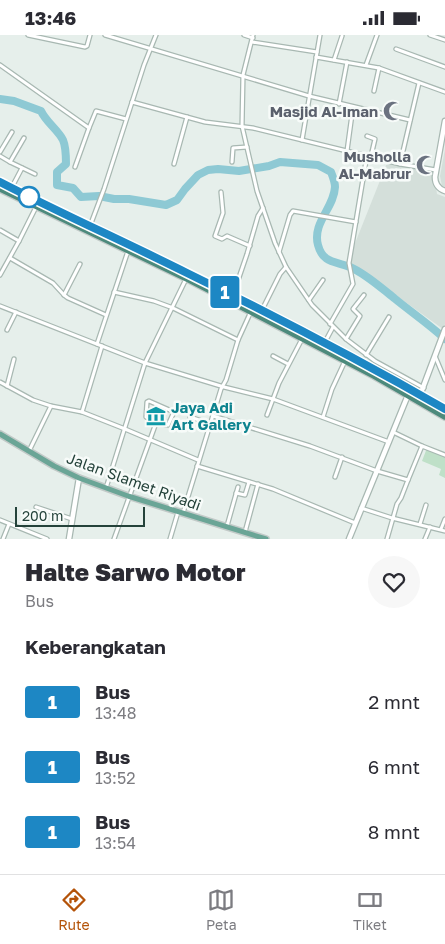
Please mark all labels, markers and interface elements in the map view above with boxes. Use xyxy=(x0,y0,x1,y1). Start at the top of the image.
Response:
text: 13:46 xyxy=(25,6,76,29)
mosque icon: Masjid Al-Iman xyxy=(382,100,404,122)
place label: Masjid Al-Iman xyxy=(270,102,378,120)
place label: Musholla Al-Mabrur xyxy=(338,147,411,182)
mosque icon: Musholla Al-Mabrur xyxy=(415,154,437,176)
unlabelled marker xyxy=(18,186,40,208)
line badge: 1 xyxy=(209,276,241,308)
text: 1 xyxy=(220,281,230,303)
place label: Jaya Adi Art Gallery xyxy=(171,398,251,433)
museum icon: Jaya Adi Art Gallery xyxy=(145,405,167,427)
street label: Jalan Slamet Riyadi xyxy=(64,448,204,514)
scale bar xyxy=(15,504,145,527)
text: 200 m xyxy=(22,507,63,524)
button: heart xyxy=(368,556,420,608)
text: Halte Sarwo Motor xyxy=(25,557,245,586)
text: Bus xyxy=(25,591,54,611)
text: Keberangkatan xyxy=(25,635,166,658)
text: Bus xyxy=(95,680,130,703)
text: 2 mnt xyxy=(368,690,420,713)
text: 1 xyxy=(48,691,57,713)
text: 13:48 xyxy=(95,703,136,723)
text: Bus xyxy=(95,745,130,768)
text: 6 mnt xyxy=(368,755,420,778)
text: 1 xyxy=(48,756,57,778)
text: 13:52 xyxy=(95,768,135,788)
text: Bus xyxy=(95,810,130,833)
text: 8 mnt xyxy=(368,820,420,843)
text: 1 xyxy=(48,821,57,843)
text: 13:54 xyxy=(95,833,136,853)
tab: Rute xyxy=(58,886,90,933)
tab: Peta xyxy=(206,886,237,933)
tab: Tiket xyxy=(353,886,387,933)

